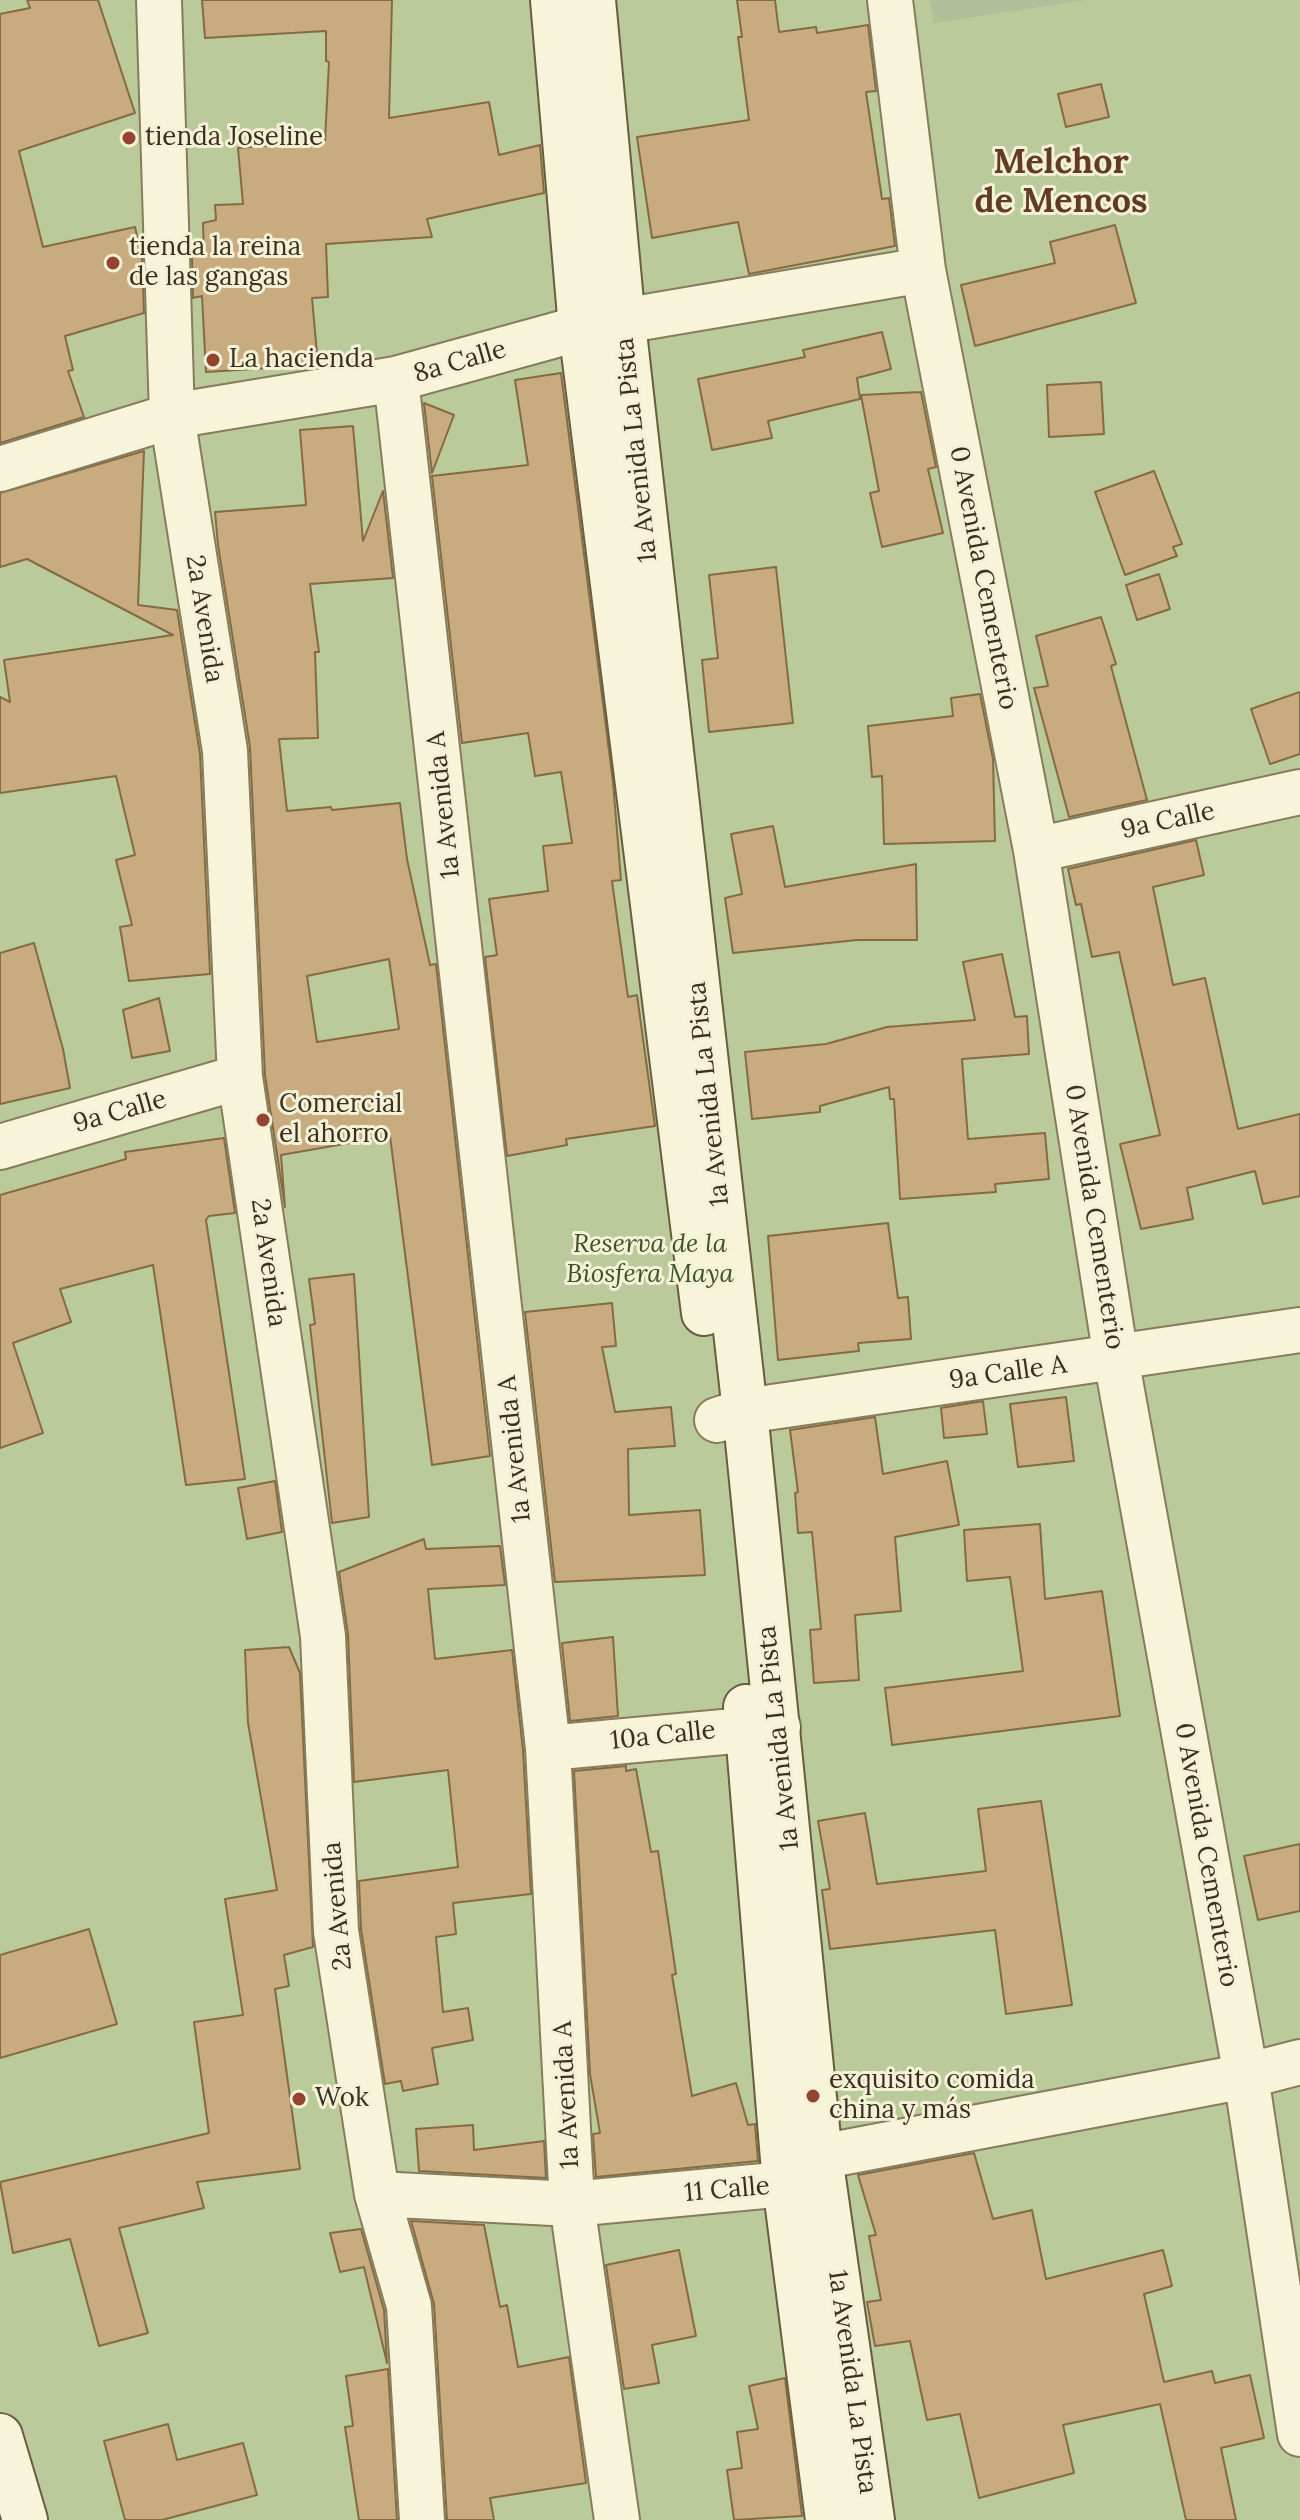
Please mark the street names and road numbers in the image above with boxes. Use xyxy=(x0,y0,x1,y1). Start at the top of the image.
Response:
street label: 8a Calle xyxy=(410,334,510,390)
street label: 1a Avenida La Pista xyxy=(610,336,664,564)
street label: 0 Avenida Cementerio xyxy=(942,444,1024,712)
street label: 2a Avenida xyxy=(178,553,230,685)
street label: 1a Avenida A xyxy=(421,730,467,880)
street label: 9a Calle xyxy=(1118,796,1218,846)
street label: 1a Avenida La Pista xyxy=(682,980,736,1208)
street label: 0 Avenida Cementerio xyxy=(1058,1082,1130,1352)
street label: 9a Calle xyxy=(70,1084,170,1140)
street label: 2a Avenida xyxy=(244,1197,292,1329)
street label: 9a Calle A xyxy=(947,1349,1069,1397)
street label: 1a Avenida A xyxy=(492,1374,538,1524)
street label: 1a Avenida La Pista xyxy=(752,1624,806,1852)
street label: 10a Calle xyxy=(609,1715,717,1757)
street label: 0 Avenida Cementerio xyxy=(1167,1720,1245,1990)
street label: 2a Avenida xyxy=(317,1840,359,1972)
street label: 1a Avenida A xyxy=(548,2020,586,2170)
street label: 11 Calle xyxy=(683,2171,771,2209)
street label: 1a Avenida La Pista xyxy=(821,2268,883,2496)

